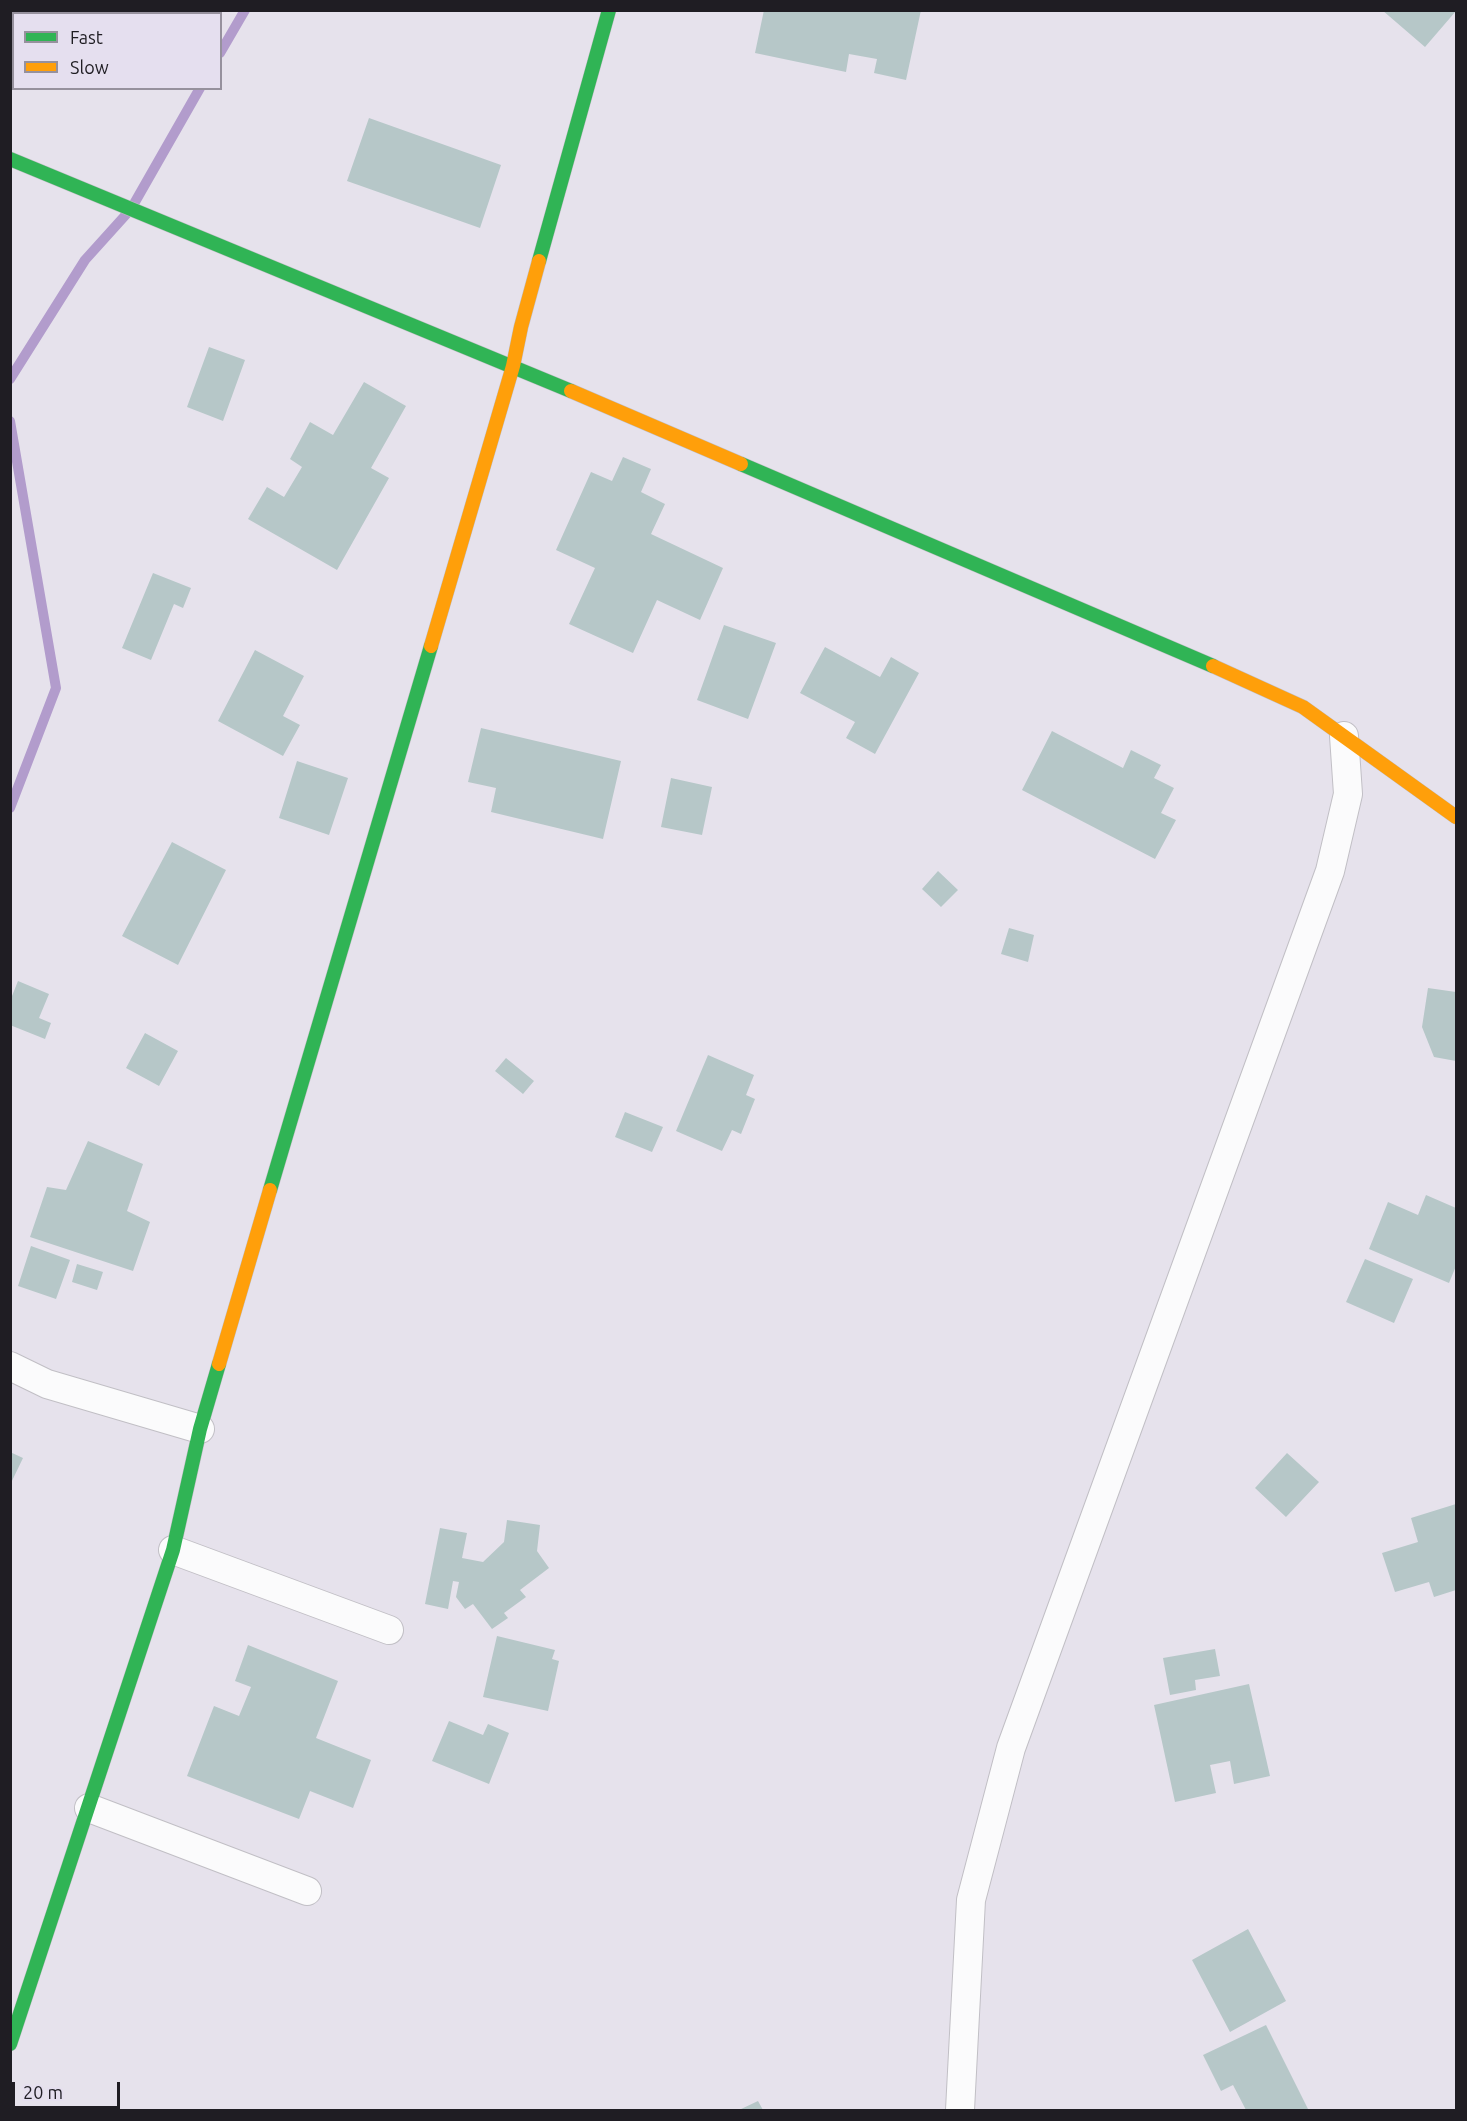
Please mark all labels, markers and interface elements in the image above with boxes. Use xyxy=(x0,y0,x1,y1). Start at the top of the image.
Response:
legend xyxy=(12,12,222,90)
text: Fast xyxy=(70,27,103,47)
text: Slow xyxy=(70,57,109,77)
scale bar xyxy=(15,2070,123,2108)
text: 20 m xyxy=(23,2082,63,2102)

